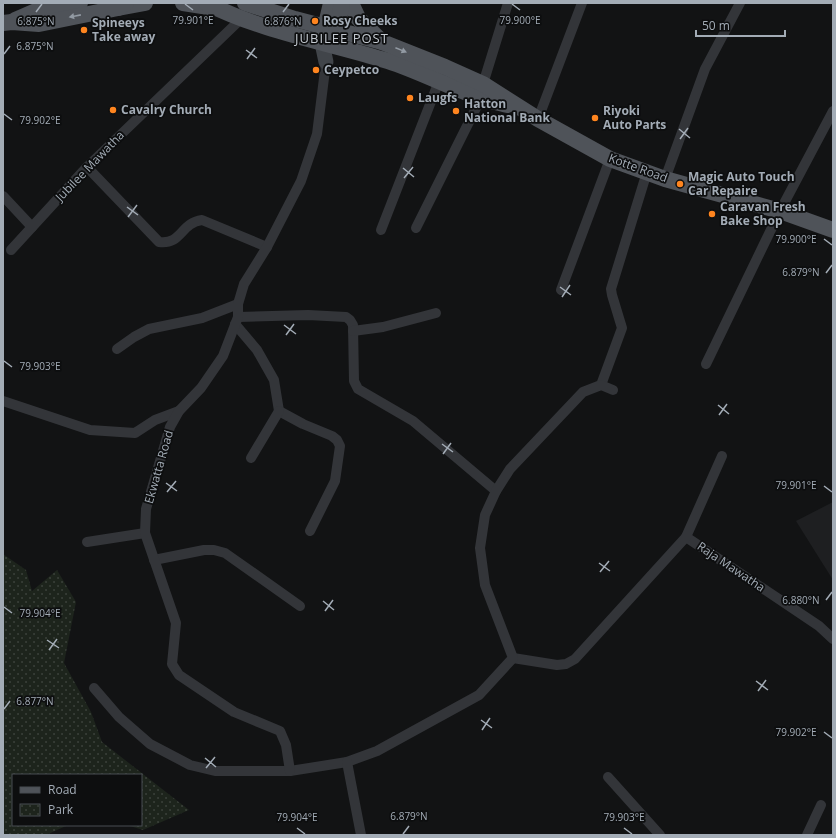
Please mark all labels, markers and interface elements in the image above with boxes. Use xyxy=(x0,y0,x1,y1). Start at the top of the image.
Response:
place label: Rosy Cheeks xyxy=(323,12,397,29)
scale bar xyxy=(696,12,785,38)
text: 79.901°E xyxy=(172,13,214,27)
text: 79.900°E xyxy=(499,13,541,27)
text: 6.875°N xyxy=(17,14,55,28)
one-way arrow xyxy=(69,14,82,20)
place label: Spineeys Take away xyxy=(92,14,156,45)
text: 6.876°N xyxy=(264,14,302,28)
marker: Rosy Cheeks xyxy=(310,16,320,26)
text: 50 m xyxy=(702,17,730,34)
marker: Spineeys Take away xyxy=(79,25,89,35)
district label: JUBILEE POST xyxy=(293,29,389,47)
text: 6.875°N xyxy=(16,39,54,53)
one-way arrow xyxy=(395,47,406,53)
place label: Ceypetco xyxy=(324,61,379,78)
marker: Ceypetco xyxy=(311,65,321,75)
place label: Laugfs xyxy=(418,89,457,106)
marker: Laugfs xyxy=(405,93,415,103)
place label: Hatton National Bank xyxy=(464,95,550,126)
place label: Cavalry Church xyxy=(121,101,212,118)
place label: Riyoki Auto Parts xyxy=(603,102,666,133)
marker: Cavalry Church xyxy=(108,105,118,115)
marker: Hatton National Bank xyxy=(451,106,461,116)
text: 79.902°E xyxy=(19,113,61,127)
marker: Riyoki Auto Parts xyxy=(590,113,600,123)
street label: Jubilee Mawatha xyxy=(51,127,128,205)
street label: Kotte Road xyxy=(606,149,670,186)
place label: Magic Auto Touch Car Repaire xyxy=(688,168,795,199)
marker: Magic Auto Touch Car Repaire xyxy=(675,179,685,189)
place label: Caravan Fresh Bake Shop xyxy=(720,198,806,229)
marker: Caravan Fresh Bake Shop xyxy=(707,209,717,219)
text: 79.900°E xyxy=(775,232,817,246)
text: 6.879°N xyxy=(782,265,820,279)
text: 79.903°E xyxy=(19,359,61,373)
street label: Ekwatta Road xyxy=(140,428,177,506)
text: 79.901°E xyxy=(775,478,817,492)
street label: Raja Mawatha xyxy=(694,538,769,596)
text: 6.880°N xyxy=(782,593,820,607)
text: 79.904°E xyxy=(19,606,61,620)
text: 6.877°N xyxy=(16,694,54,708)
text: 79.902°E xyxy=(775,725,817,739)
legend xyxy=(12,774,142,826)
text: Road xyxy=(48,781,77,798)
text: Park xyxy=(48,801,74,818)
text: 6.879°N xyxy=(390,809,428,823)
text: 79.904°E xyxy=(276,810,318,824)
text: 79.903°E xyxy=(603,810,645,824)

